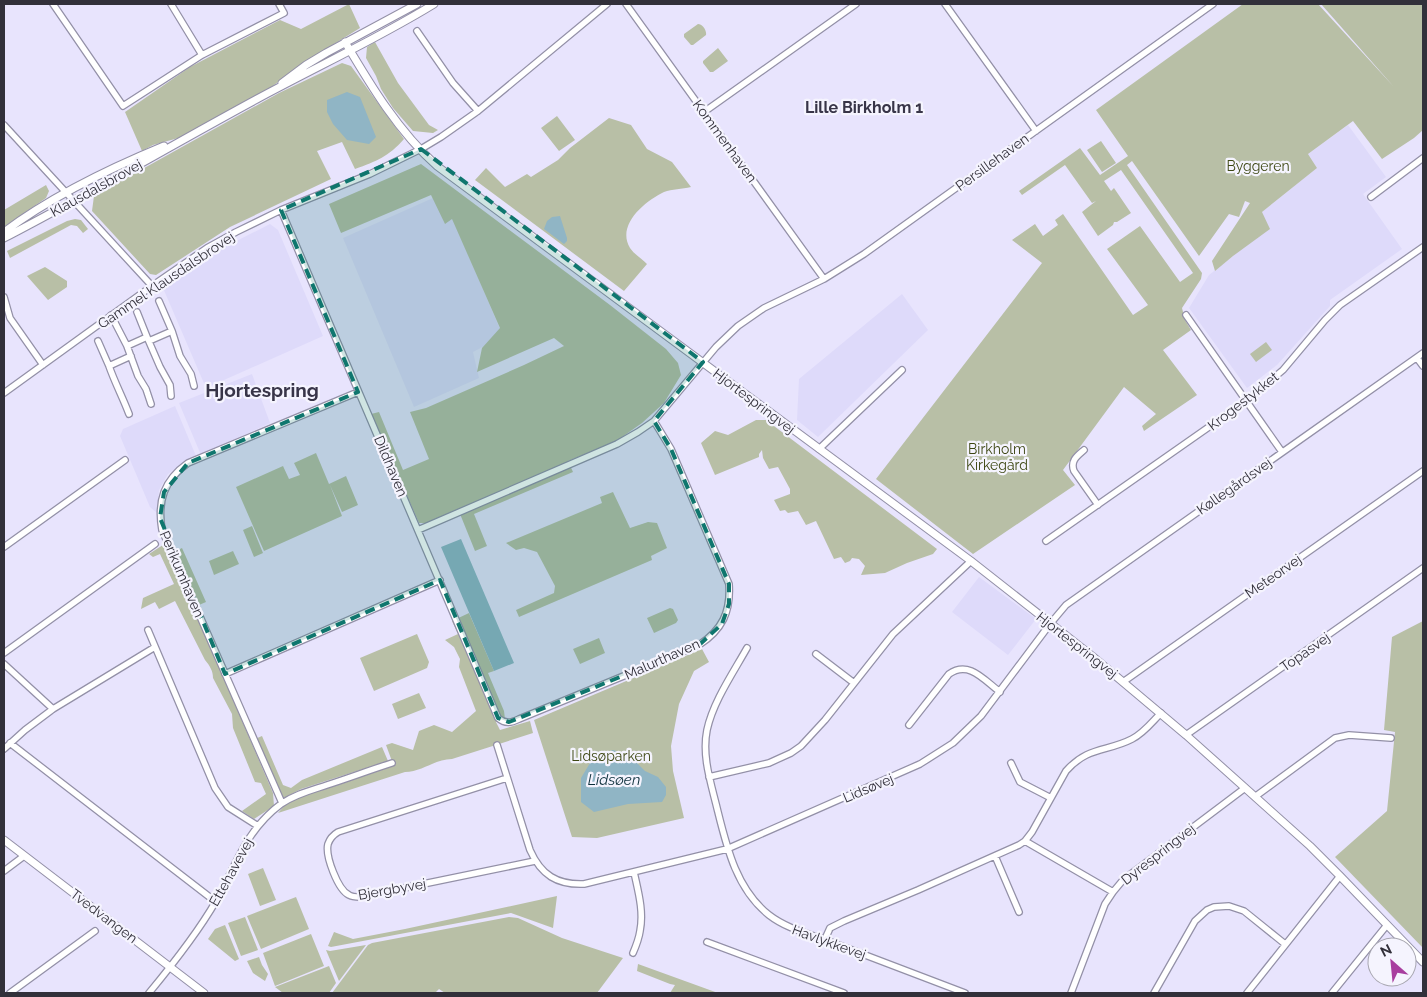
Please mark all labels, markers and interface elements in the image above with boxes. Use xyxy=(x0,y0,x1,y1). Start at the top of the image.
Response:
street label: Kommenhaven xyxy=(690,97,760,185)
district label: Lille Birkholm 1 xyxy=(805,98,923,117)
street label: Persillehaven xyxy=(952,130,1032,194)
street label: Klausdalsbrovej xyxy=(47,156,145,220)
park label: Byggeren xyxy=(1226,158,1290,174)
street label: Gammel Klausdalsbrovej xyxy=(95,228,237,332)
street label: Hjortespringvej xyxy=(710,365,798,437)
street label: Krogestykket xyxy=(1204,368,1282,434)
district label: Hjortespring xyxy=(205,379,319,401)
street label: Dildhaven xyxy=(371,433,411,499)
park label: Birkholm Kirkegård xyxy=(966,441,1028,473)
street label: Køllegårdsvej xyxy=(1194,454,1274,518)
street label: Perikumhaven xyxy=(157,528,207,620)
street label: Meteorvej xyxy=(1242,551,1304,601)
street label: Hjortespringvej xyxy=(1033,608,1121,682)
street label: Topasvej xyxy=(1277,629,1333,675)
street label: Malurthaven xyxy=(622,635,702,683)
park label: Lidsøparken xyxy=(571,748,651,764)
street label: Lidsøvej xyxy=(840,770,896,806)
water label: Lidsøen xyxy=(588,771,640,789)
street label: Dyrespringvej xyxy=(1118,820,1198,888)
street label: Ettehavevej xyxy=(206,835,256,909)
street label: Bjergbyvej xyxy=(357,875,427,903)
street label: Tvedvangen xyxy=(67,886,141,946)
street label: Havlykkevej xyxy=(790,921,868,963)
north arrow xyxy=(1367,937,1417,987)
text: N xyxy=(1378,941,1394,960)

